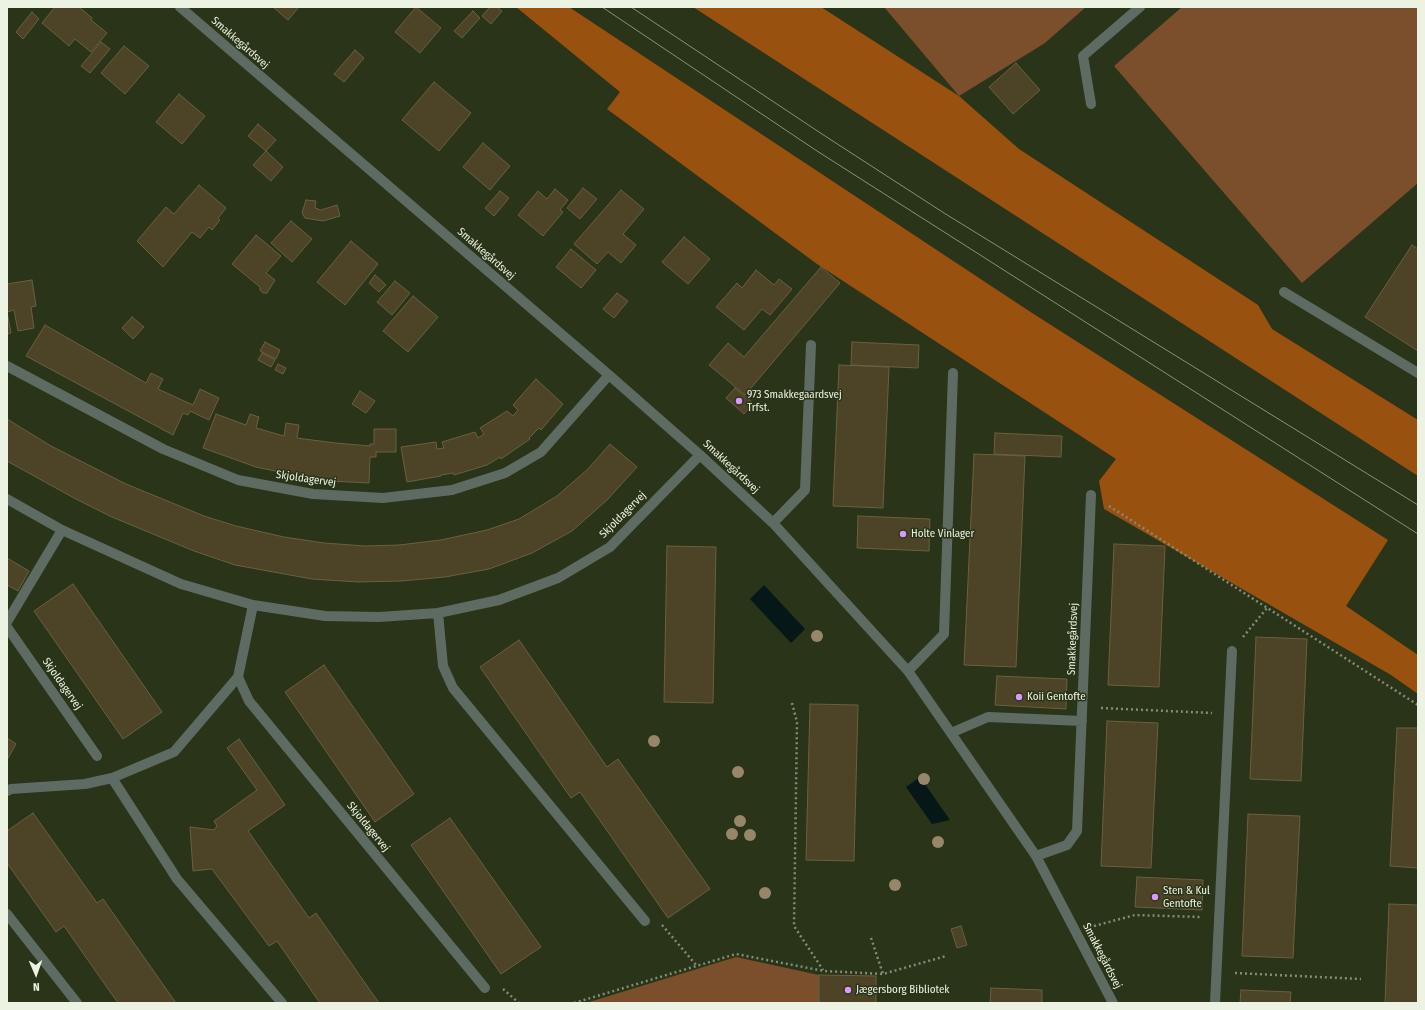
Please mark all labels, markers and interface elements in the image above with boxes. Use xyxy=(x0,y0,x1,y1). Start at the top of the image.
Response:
street label: Smakkegårdsvej xyxy=(208,14,272,72)
street label: Smakkegårdsvej xyxy=(454,225,518,283)
place label: 973 Smakkegaardsvej Trfst. xyxy=(747,388,842,414)
marker: 973 Smakkegaardsvej Trfst. xyxy=(734,396,744,406)
street label: Smakkegårdsvej xyxy=(700,438,762,496)
street label: Skjoldagervej xyxy=(275,468,337,490)
street label: Skjoldagervej xyxy=(597,489,649,541)
place label: Holte Vinlager xyxy=(911,527,974,541)
marker: Holte Vinlager xyxy=(898,529,908,539)
street label: Smakkegårdsvej xyxy=(1065,603,1081,675)
street label: Skjoldagervej xyxy=(39,655,85,713)
place label: Koii Gentofte xyxy=(1027,690,1086,704)
marker: Koii Gentofte xyxy=(1014,692,1024,702)
street label: Skjoldagervej xyxy=(344,799,392,855)
place label: Sten & Kul Gentofte xyxy=(1163,884,1210,910)
marker: Sten & Kul Gentofte xyxy=(1150,892,1160,902)
street label: Smakkegårdsvej xyxy=(1080,921,1124,991)
north arrow xyxy=(16,954,56,994)
text: N xyxy=(33,980,40,993)
place label: Jægersborg Bibliotek xyxy=(856,983,949,997)
marker: Jægersborg Bibliotek xyxy=(843,985,853,995)

